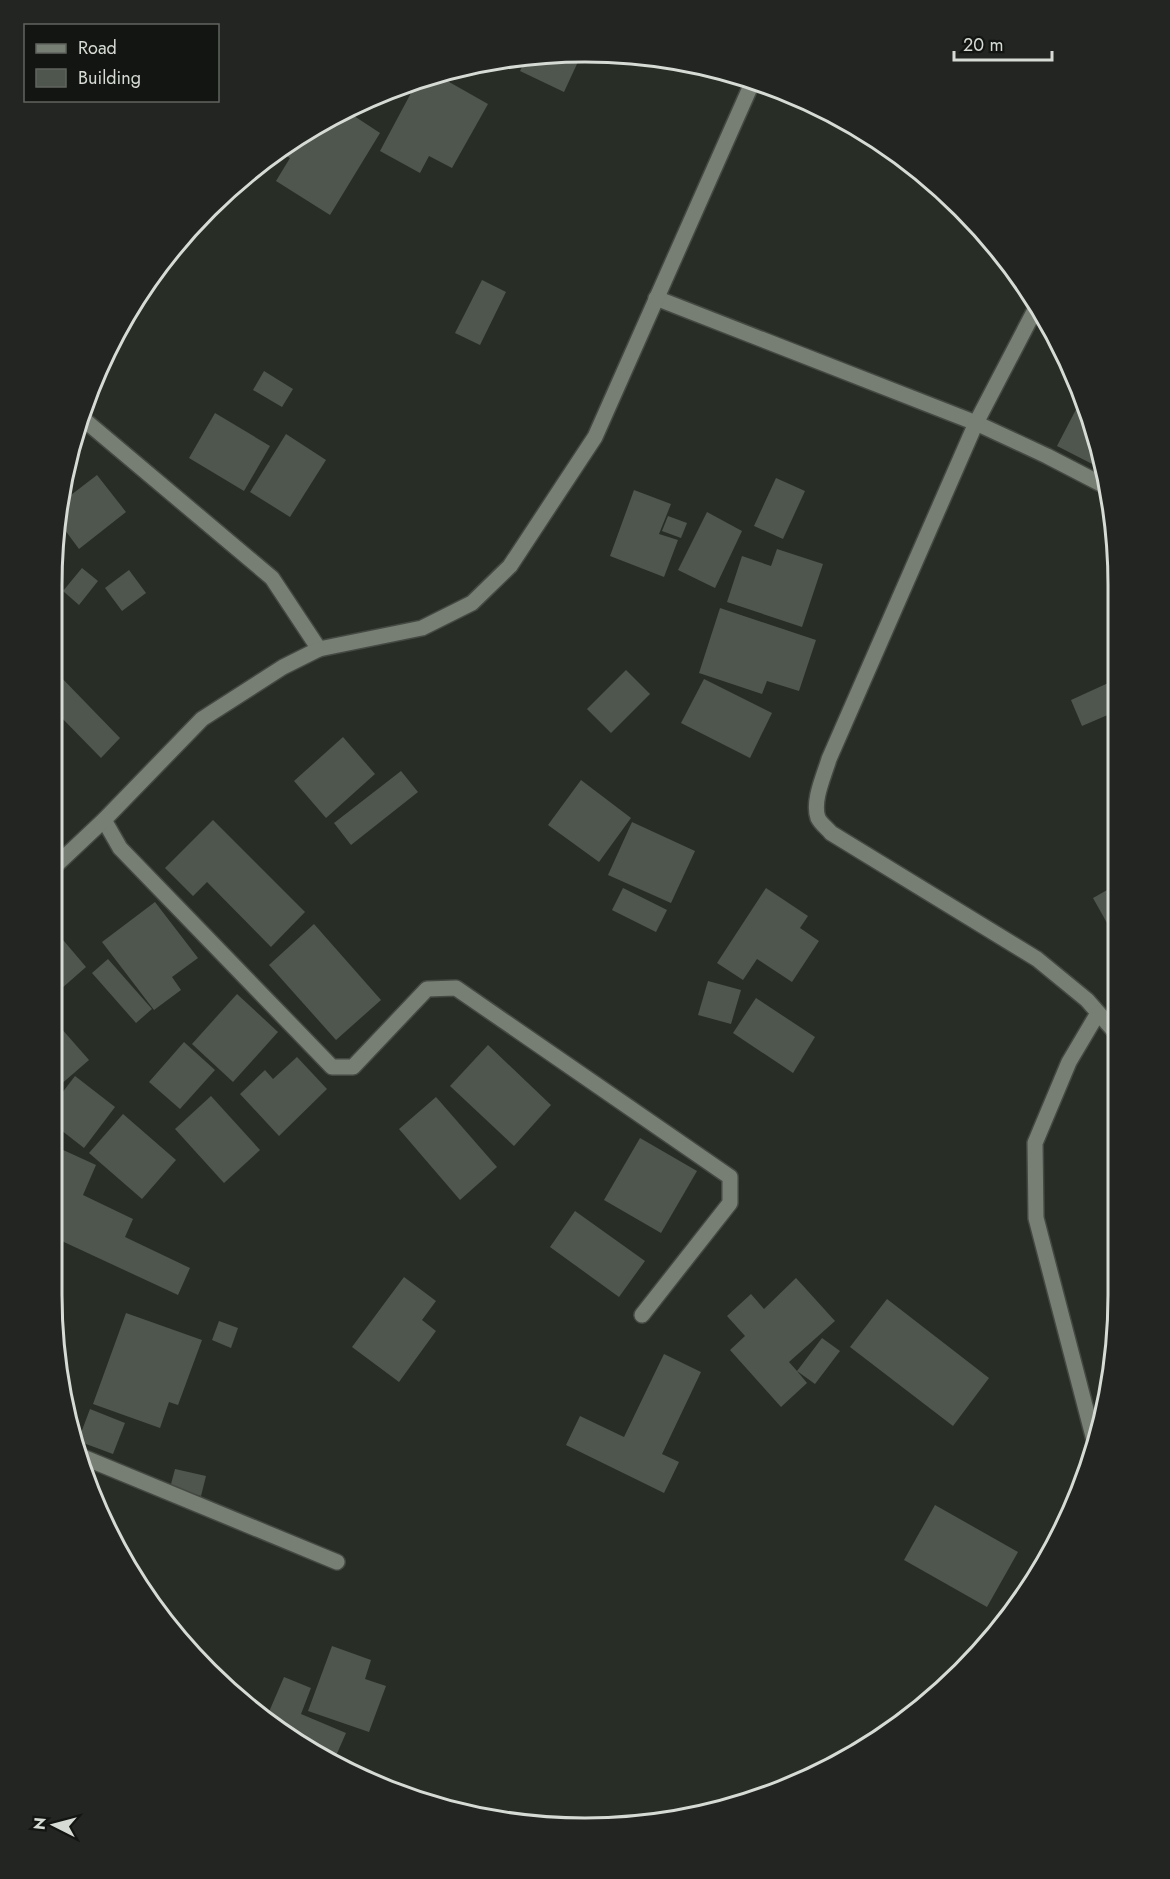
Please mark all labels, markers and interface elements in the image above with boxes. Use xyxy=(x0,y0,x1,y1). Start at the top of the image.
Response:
legend xyxy=(24,24,219,102)
scale bar xyxy=(954,24,1052,62)
text: 20 m xyxy=(963,32,1003,58)
text: Road xyxy=(78,35,117,61)
text: Building xyxy=(78,65,141,91)
north arrow xyxy=(24,1795,84,1855)
text: N xyxy=(27,1816,52,1831)

